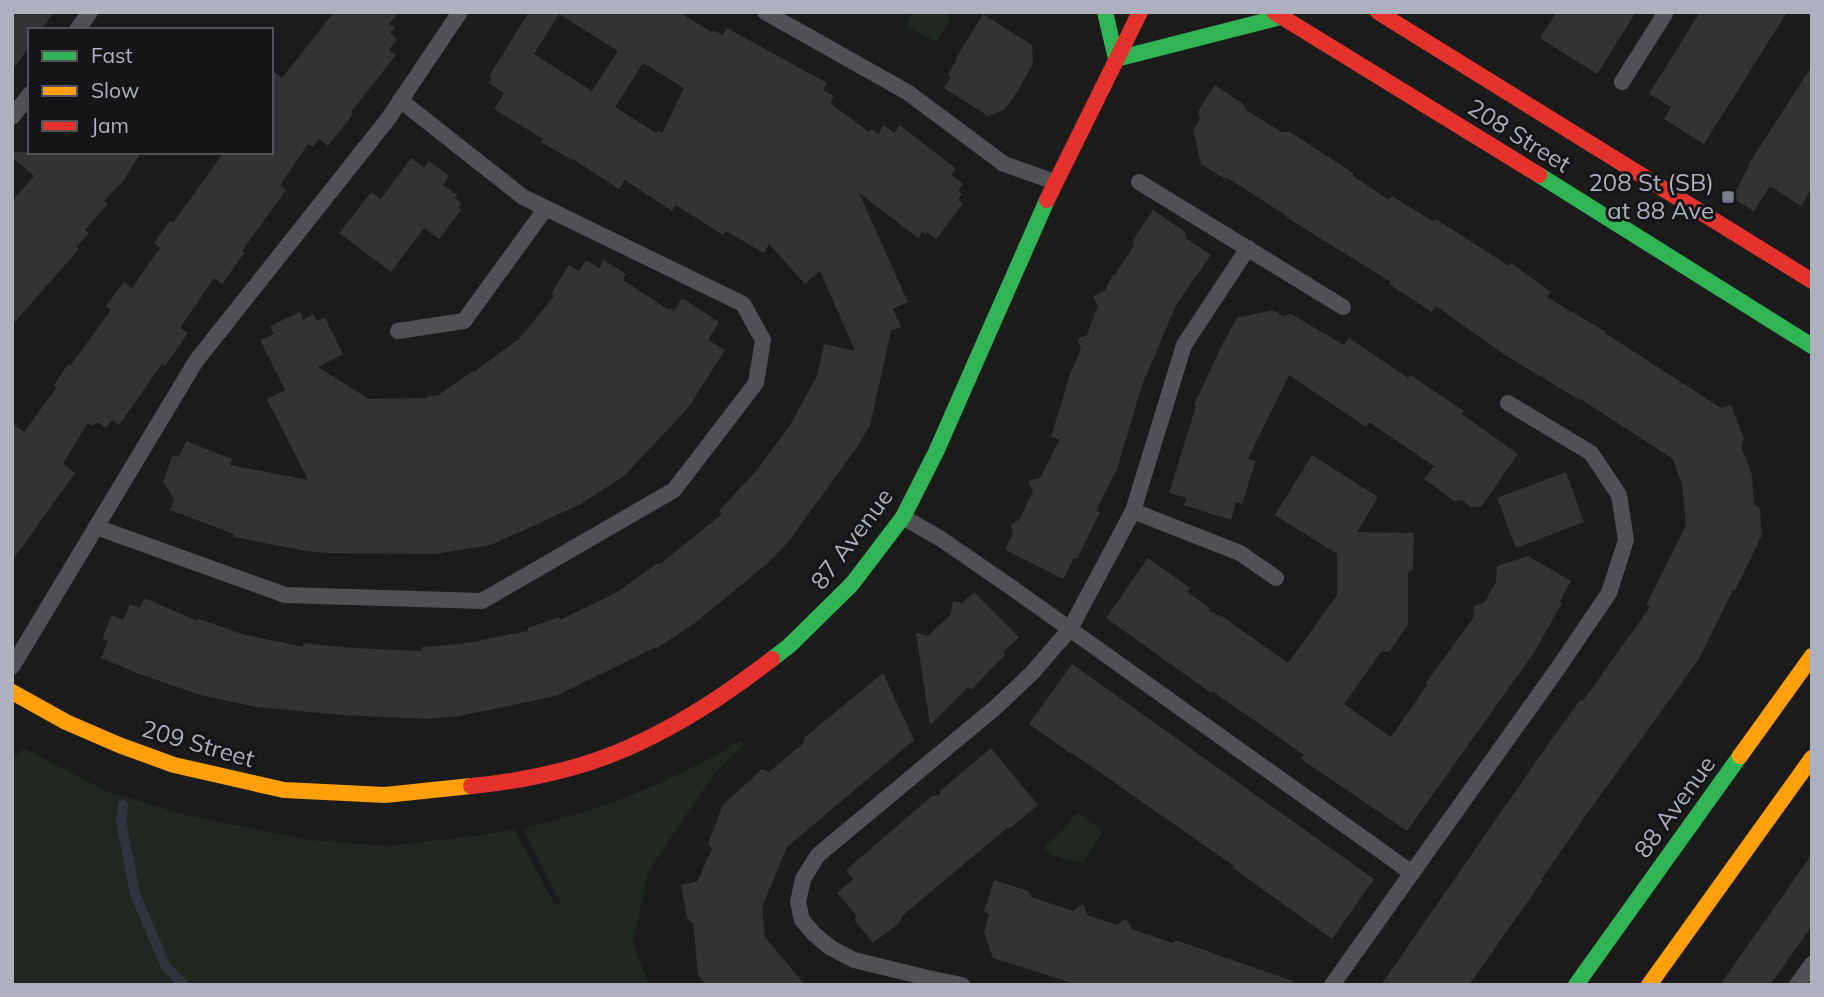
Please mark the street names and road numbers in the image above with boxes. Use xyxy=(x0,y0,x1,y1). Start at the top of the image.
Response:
street label: 208 Street xyxy=(1462,92,1577,179)
street label: 87 Avenue xyxy=(804,482,899,595)
street label: 209 Street xyxy=(138,713,258,773)
street label: 88 Avenue xyxy=(1627,750,1721,863)

